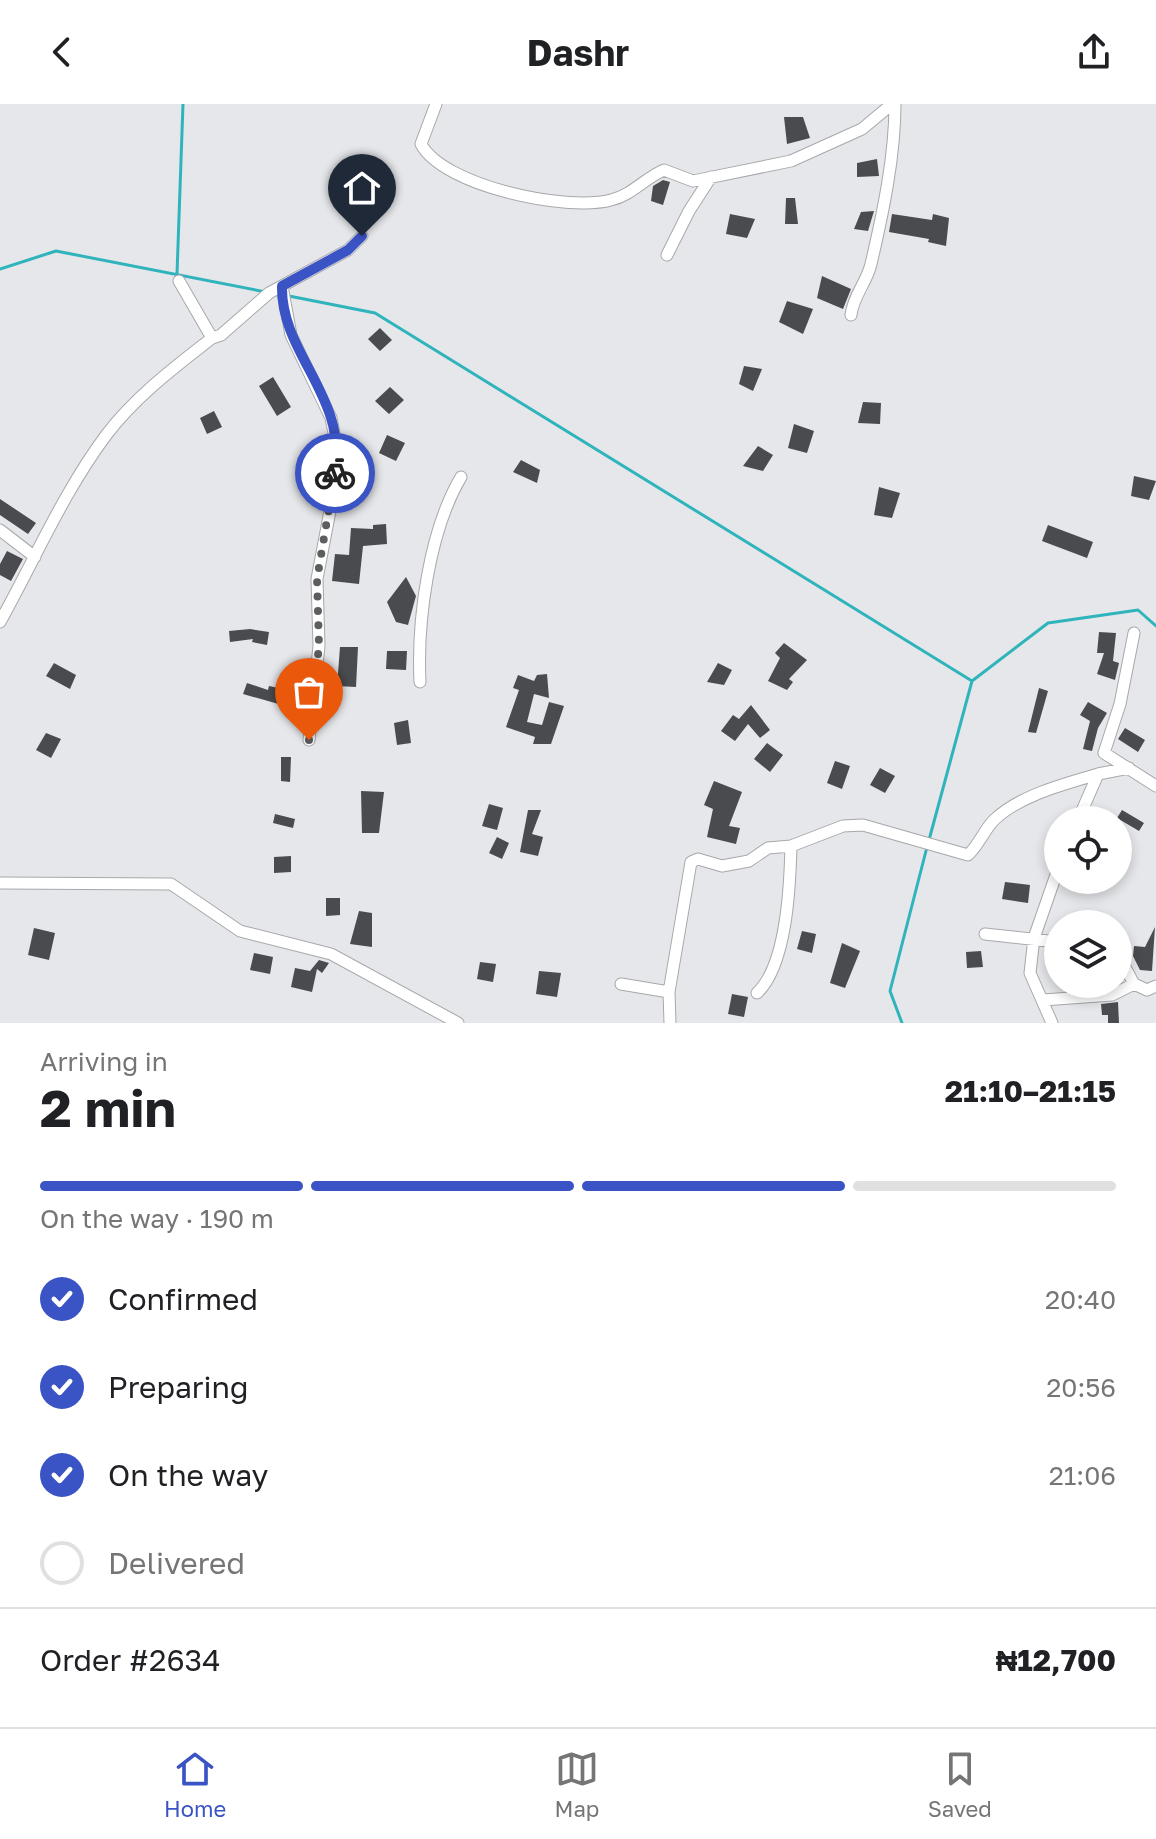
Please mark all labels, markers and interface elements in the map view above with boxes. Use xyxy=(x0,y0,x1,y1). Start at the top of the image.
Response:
icon: back xyxy=(40,30,84,74)
icon: share xyxy=(1072,30,1116,74)
text: Dashr xyxy=(527,31,629,74)
pin xyxy=(328,154,396,236)
icon: home xyxy=(340,166,384,210)
courier xyxy=(295,433,375,513)
icon: bike xyxy=(313,451,357,495)
pin xyxy=(275,658,343,740)
icon: bag xyxy=(287,670,331,714)
map controls xyxy=(1044,806,1132,998)
button: locate xyxy=(1044,806,1132,894)
button: layers xyxy=(1044,910,1132,998)
text: Arriving in xyxy=(40,1046,168,1077)
text: 21:10–21:15 xyxy=(945,1073,1116,1109)
text: 2 min xyxy=(40,1076,176,1138)
text: On the way · 190 m xyxy=(40,1203,274,1234)
icon: check xyxy=(40,1277,84,1321)
text: Confirmed xyxy=(108,1281,258,1317)
text: 20:40 xyxy=(1045,1284,1116,1315)
icon: check xyxy=(40,1365,84,1409)
text: Preparing xyxy=(108,1369,249,1405)
text: 20:56 xyxy=(1046,1372,1116,1403)
icon: check xyxy=(40,1453,84,1497)
text: On the way xyxy=(108,1457,268,1493)
text: 21:06 xyxy=(1049,1460,1116,1491)
text: Delivered xyxy=(108,1545,245,1581)
text: Order #2634 xyxy=(40,1642,220,1678)
text: ₦12,700 xyxy=(996,1642,1116,1678)
tab: Home xyxy=(164,1747,226,1822)
tab: Map xyxy=(555,1747,599,1822)
tab: Saved xyxy=(928,1747,992,1822)

